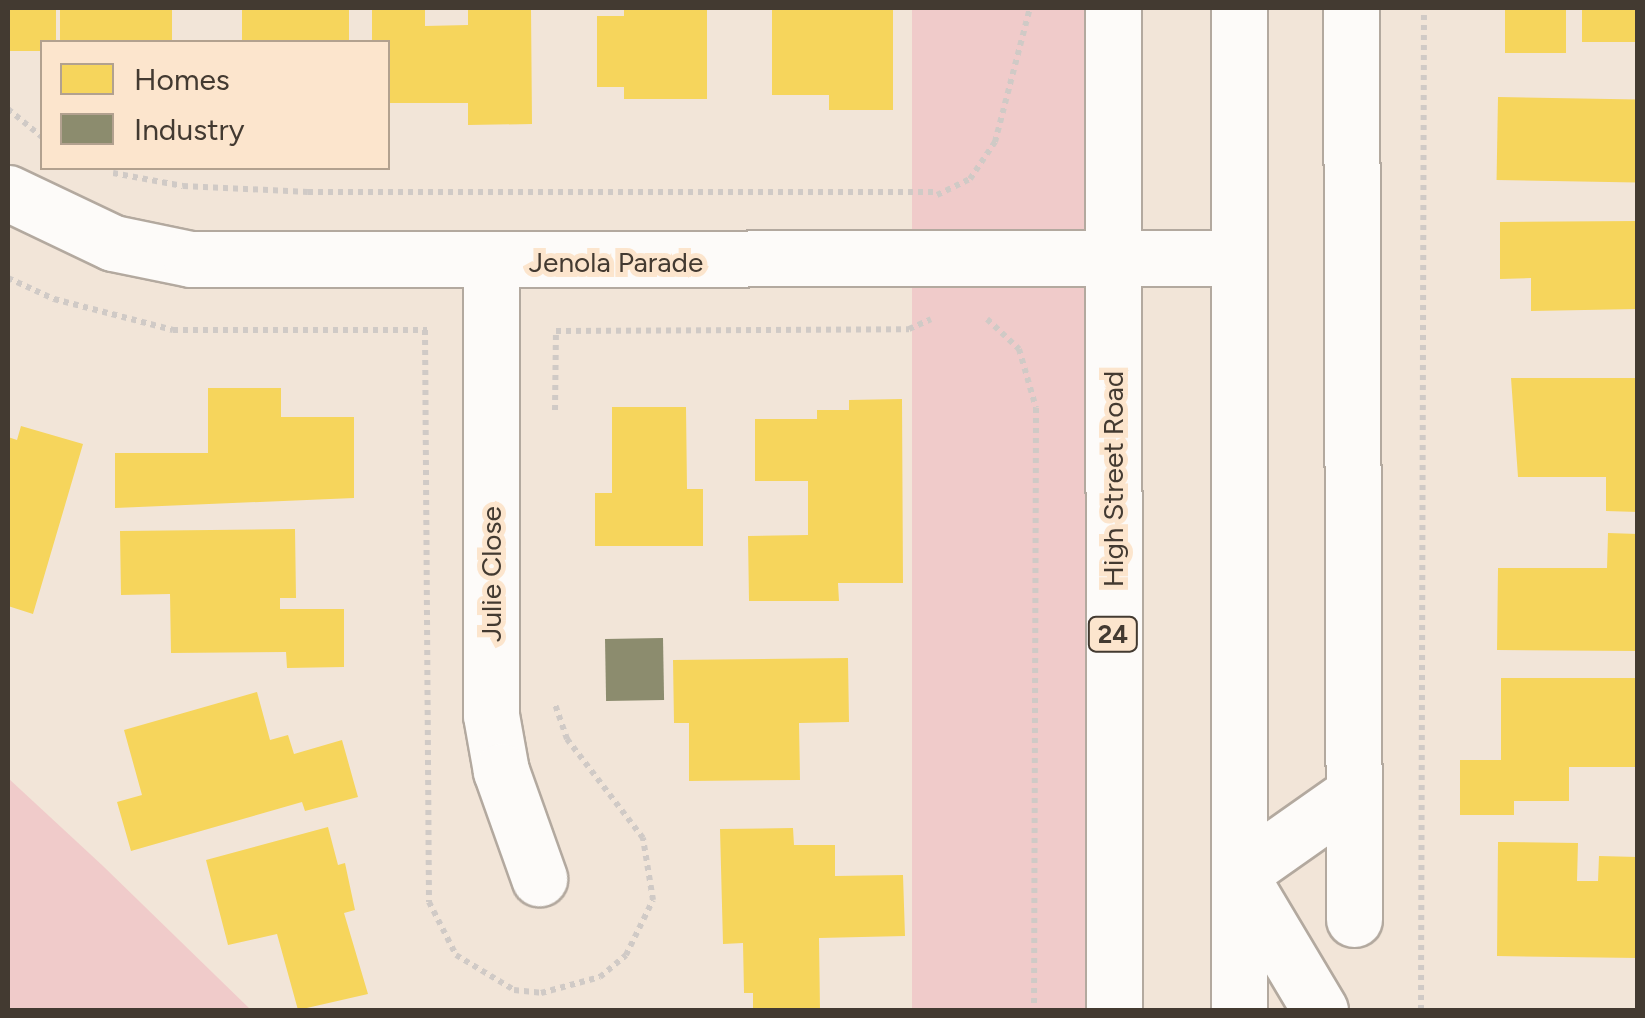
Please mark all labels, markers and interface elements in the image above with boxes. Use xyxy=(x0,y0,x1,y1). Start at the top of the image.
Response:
legend xyxy=(40,40,390,170)
text: Homes xyxy=(134,61,230,98)
text: Industry xyxy=(134,111,244,148)
street label: Jenola Parade xyxy=(529,245,703,279)
street label: High Street Road xyxy=(1096,371,1130,587)
street label: Julie Close xyxy=(474,506,508,642)
road number: 24 xyxy=(1086,614,1140,654)

